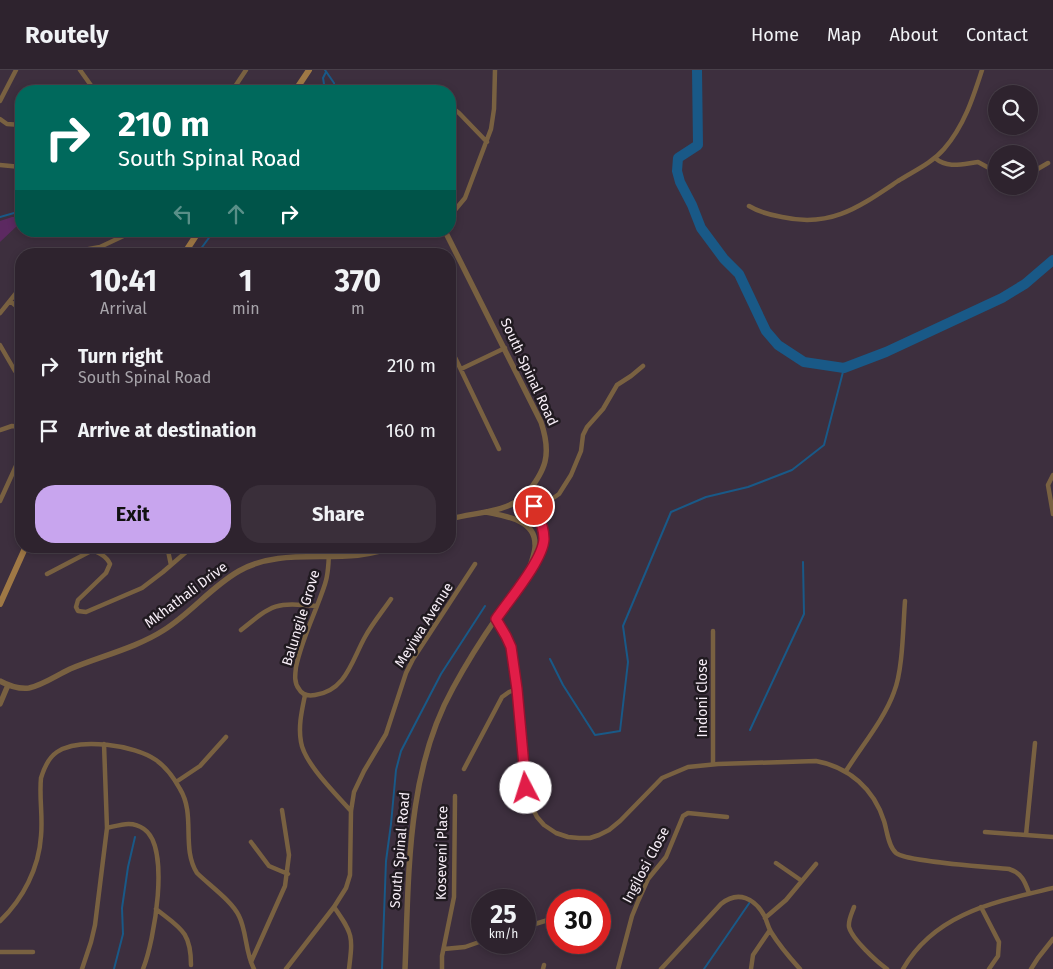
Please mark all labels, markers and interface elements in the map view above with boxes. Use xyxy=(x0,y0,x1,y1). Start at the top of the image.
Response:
text: Routely xyxy=(25,21,109,49)
text: Home xyxy=(751,24,799,46)
text: Map xyxy=(827,24,861,46)
text: About xyxy=(889,24,938,46)
text: Contact xyxy=(966,24,1028,46)
map controls xyxy=(988,85,1038,195)
button: search xyxy=(988,85,1038,135)
text: 210 m xyxy=(118,103,210,145)
icon: right xyxy=(35,105,100,170)
text: South Spinal Road xyxy=(118,145,301,172)
button: layers xyxy=(988,145,1038,195)
icon: left xyxy=(169,200,197,228)
icon: ahead xyxy=(222,200,250,228)
icon: right xyxy=(275,200,303,228)
text: 10:41 xyxy=(90,263,157,299)
text: 1 xyxy=(239,263,253,299)
text: 370 xyxy=(334,263,381,299)
text: Arrival xyxy=(100,299,147,318)
text: min xyxy=(232,299,260,318)
text: m xyxy=(351,299,365,318)
street label: South Spinal Road xyxy=(497,316,561,428)
text: Turn right xyxy=(78,345,163,368)
icon: right xyxy=(35,352,63,380)
text: 210 m xyxy=(387,354,436,377)
text: South Spinal Road xyxy=(78,368,211,387)
icon: arrive xyxy=(35,417,63,445)
text: Arrive at destination xyxy=(78,419,257,442)
text: 160 m xyxy=(386,419,436,442)
button: Exit xyxy=(35,485,231,543)
button: Share xyxy=(241,485,436,543)
pin xyxy=(513,485,555,527)
icon: arrive xyxy=(520,492,548,520)
street label: Mkhathali Drive xyxy=(141,558,231,632)
street label: Balungile Grove xyxy=(278,568,324,668)
street label: Meyiwa Avenue xyxy=(391,579,457,671)
street label: Indoni Close xyxy=(694,659,711,737)
position arrow xyxy=(499,761,551,813)
street label: South Spinal Road xyxy=(386,791,414,909)
street label: Koseveni Place xyxy=(433,806,451,900)
street label: Ingilosi Close xyxy=(619,824,673,906)
speed limit sign: 30 xyxy=(546,889,611,954)
text: 25 xyxy=(490,900,517,930)
text: km/h xyxy=(489,927,518,941)

